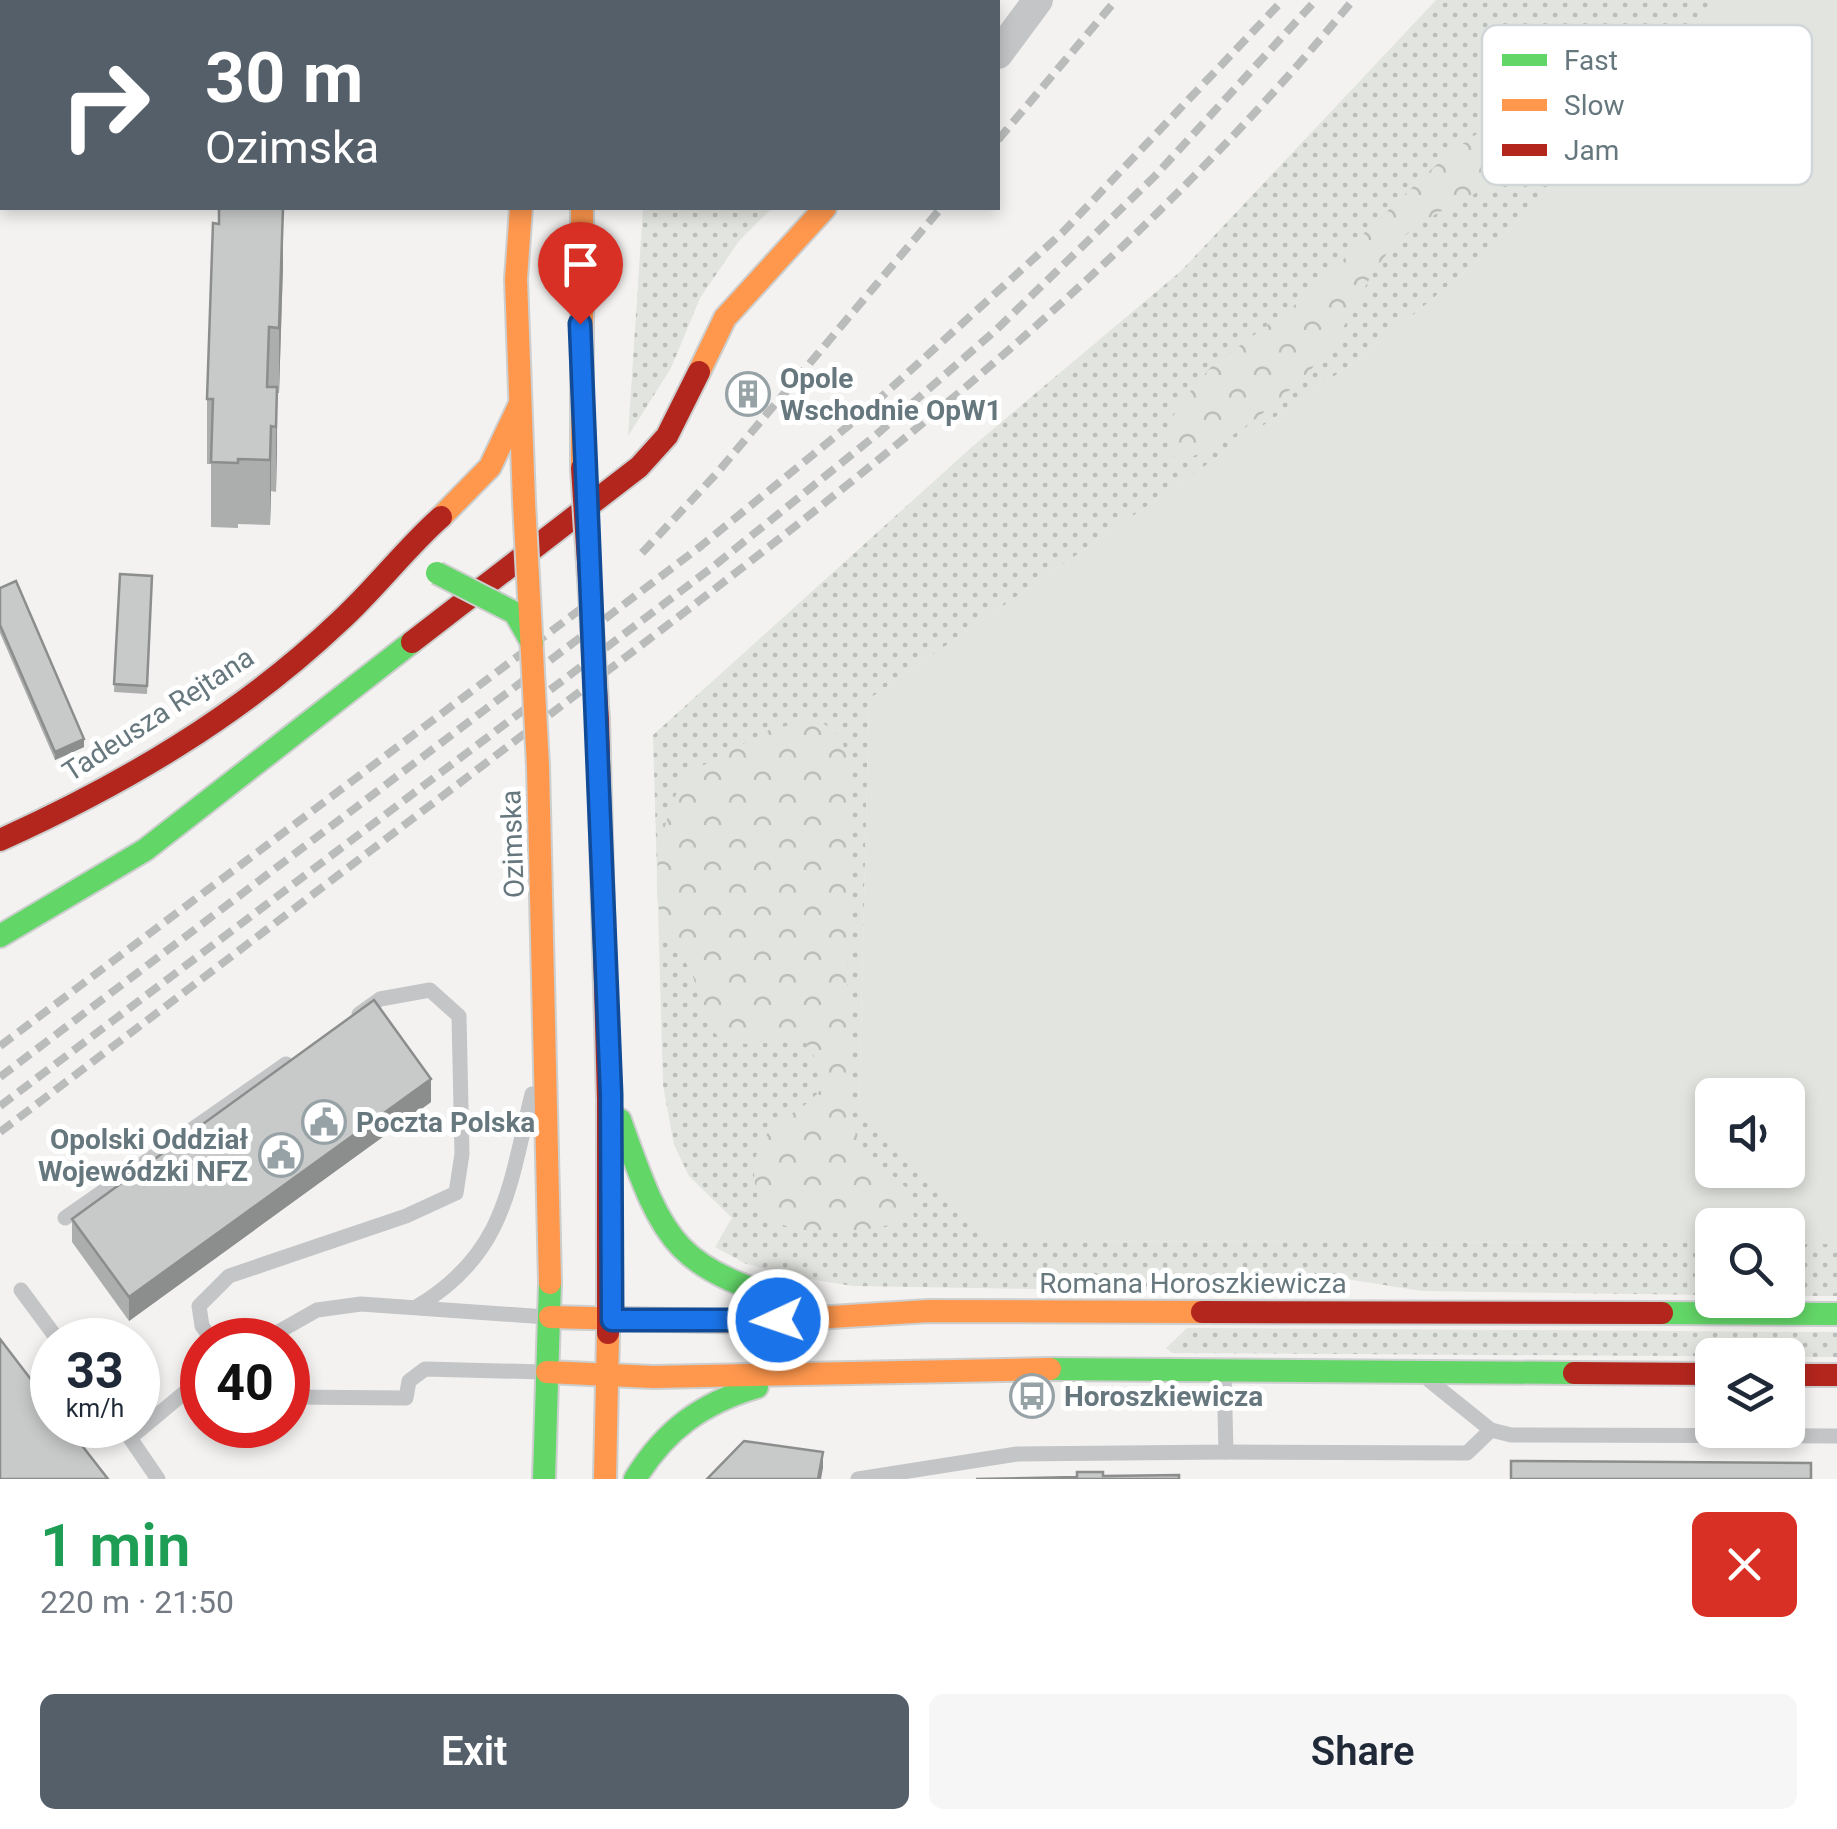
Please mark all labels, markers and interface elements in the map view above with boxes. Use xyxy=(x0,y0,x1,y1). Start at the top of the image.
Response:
legend xyxy=(1482,25,1812,185)
text: 30 m xyxy=(205,37,363,119)
icon: right xyxy=(40,40,170,170)
text: Fast xyxy=(1564,44,1618,77)
text: Slow xyxy=(1564,89,1624,122)
text: Ozimska xyxy=(205,121,379,174)
text: Jam xyxy=(1564,134,1619,167)
pin xyxy=(538,222,623,325)
icon: arrive xyxy=(553,237,608,292)
place label: Opole Wschodnie OpW1 xyxy=(780,362,1002,427)
building icon: Opole Wschodnie OpW1 xyxy=(725,371,771,417)
street label: Tadeusza Rejtana xyxy=(57,640,260,788)
street label: Ozimska xyxy=(494,789,531,899)
map controls xyxy=(1695,1078,1805,1448)
button: sound xyxy=(1695,1078,1805,1188)
public building icon: Poczta Polska xyxy=(301,1099,347,1145)
place label: Poczta Polska xyxy=(356,1106,535,1139)
place label: Opolski Oddział Wojewódzki NFZ xyxy=(38,1123,248,1188)
public building icon: Opolski Oddział Wojewódzki NFZ xyxy=(258,1132,304,1178)
button: search xyxy=(1695,1208,1805,1318)
street label: Romana Horoszkiewicza xyxy=(1039,1267,1347,1300)
position arrow xyxy=(726,1268,830,1372)
speed limit sign: 40 xyxy=(180,1318,310,1448)
button: layers xyxy=(1695,1338,1805,1448)
text: 33 xyxy=(66,1342,124,1400)
bus stop icon: Horoszkiewicza xyxy=(1009,1373,1055,1419)
place label: Horoszkiewicza xyxy=(1064,1380,1263,1413)
text: km/h xyxy=(66,1394,124,1423)
text: 1 min xyxy=(40,1510,190,1581)
button: close xyxy=(1692,1512,1797,1617)
text: 220 m · 21:50 xyxy=(40,1583,234,1621)
button: Exit xyxy=(40,1694,909,1809)
button: Share xyxy=(929,1694,1797,1809)

